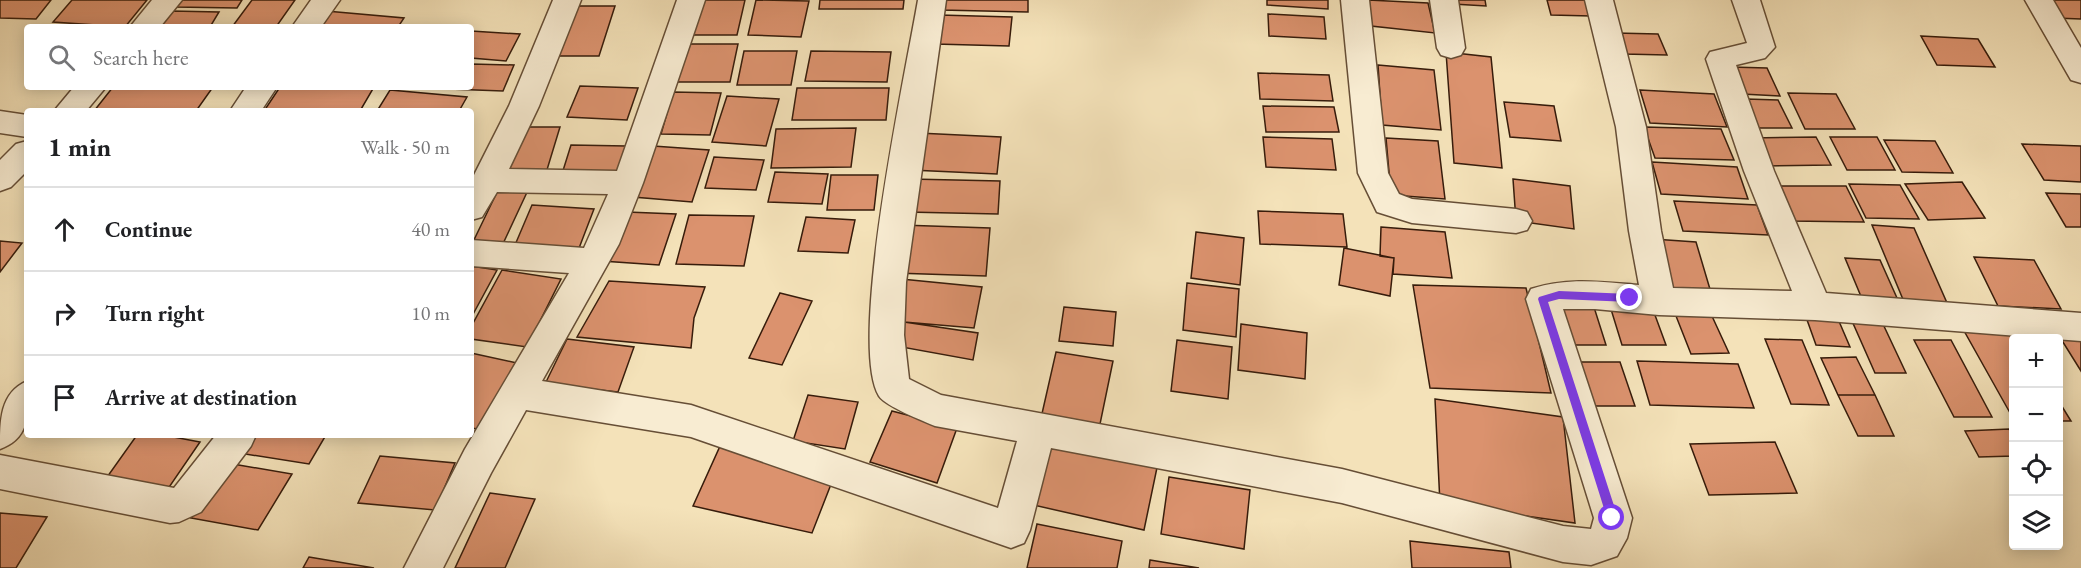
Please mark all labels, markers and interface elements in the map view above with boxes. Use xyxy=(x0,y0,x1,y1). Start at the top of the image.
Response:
search box xyxy=(24,24,474,90)
icon: search xyxy=(45,41,78,74)
text: Search here xyxy=(93,43,188,72)
text: 1 min xyxy=(48,130,111,164)
text: Walk · 50 m xyxy=(361,134,450,160)
icon: ahead xyxy=(48,213,81,246)
text: Continue xyxy=(105,215,192,244)
text: 40 m xyxy=(411,216,450,242)
route end xyxy=(1616,284,1642,310)
icon: right xyxy=(48,297,81,330)
text: Turn right xyxy=(105,299,204,328)
text: 10 m xyxy=(411,300,450,326)
map controls xyxy=(2009,334,2063,550)
button: + xyxy=(2009,334,2063,388)
icon: arrive xyxy=(48,381,81,414)
text: Arrive at destination xyxy=(105,383,297,412)
button: − xyxy=(2009,388,2063,442)
button: locate xyxy=(2009,442,2063,496)
button: layers xyxy=(2009,496,2063,550)
route start xyxy=(1598,504,1624,530)

